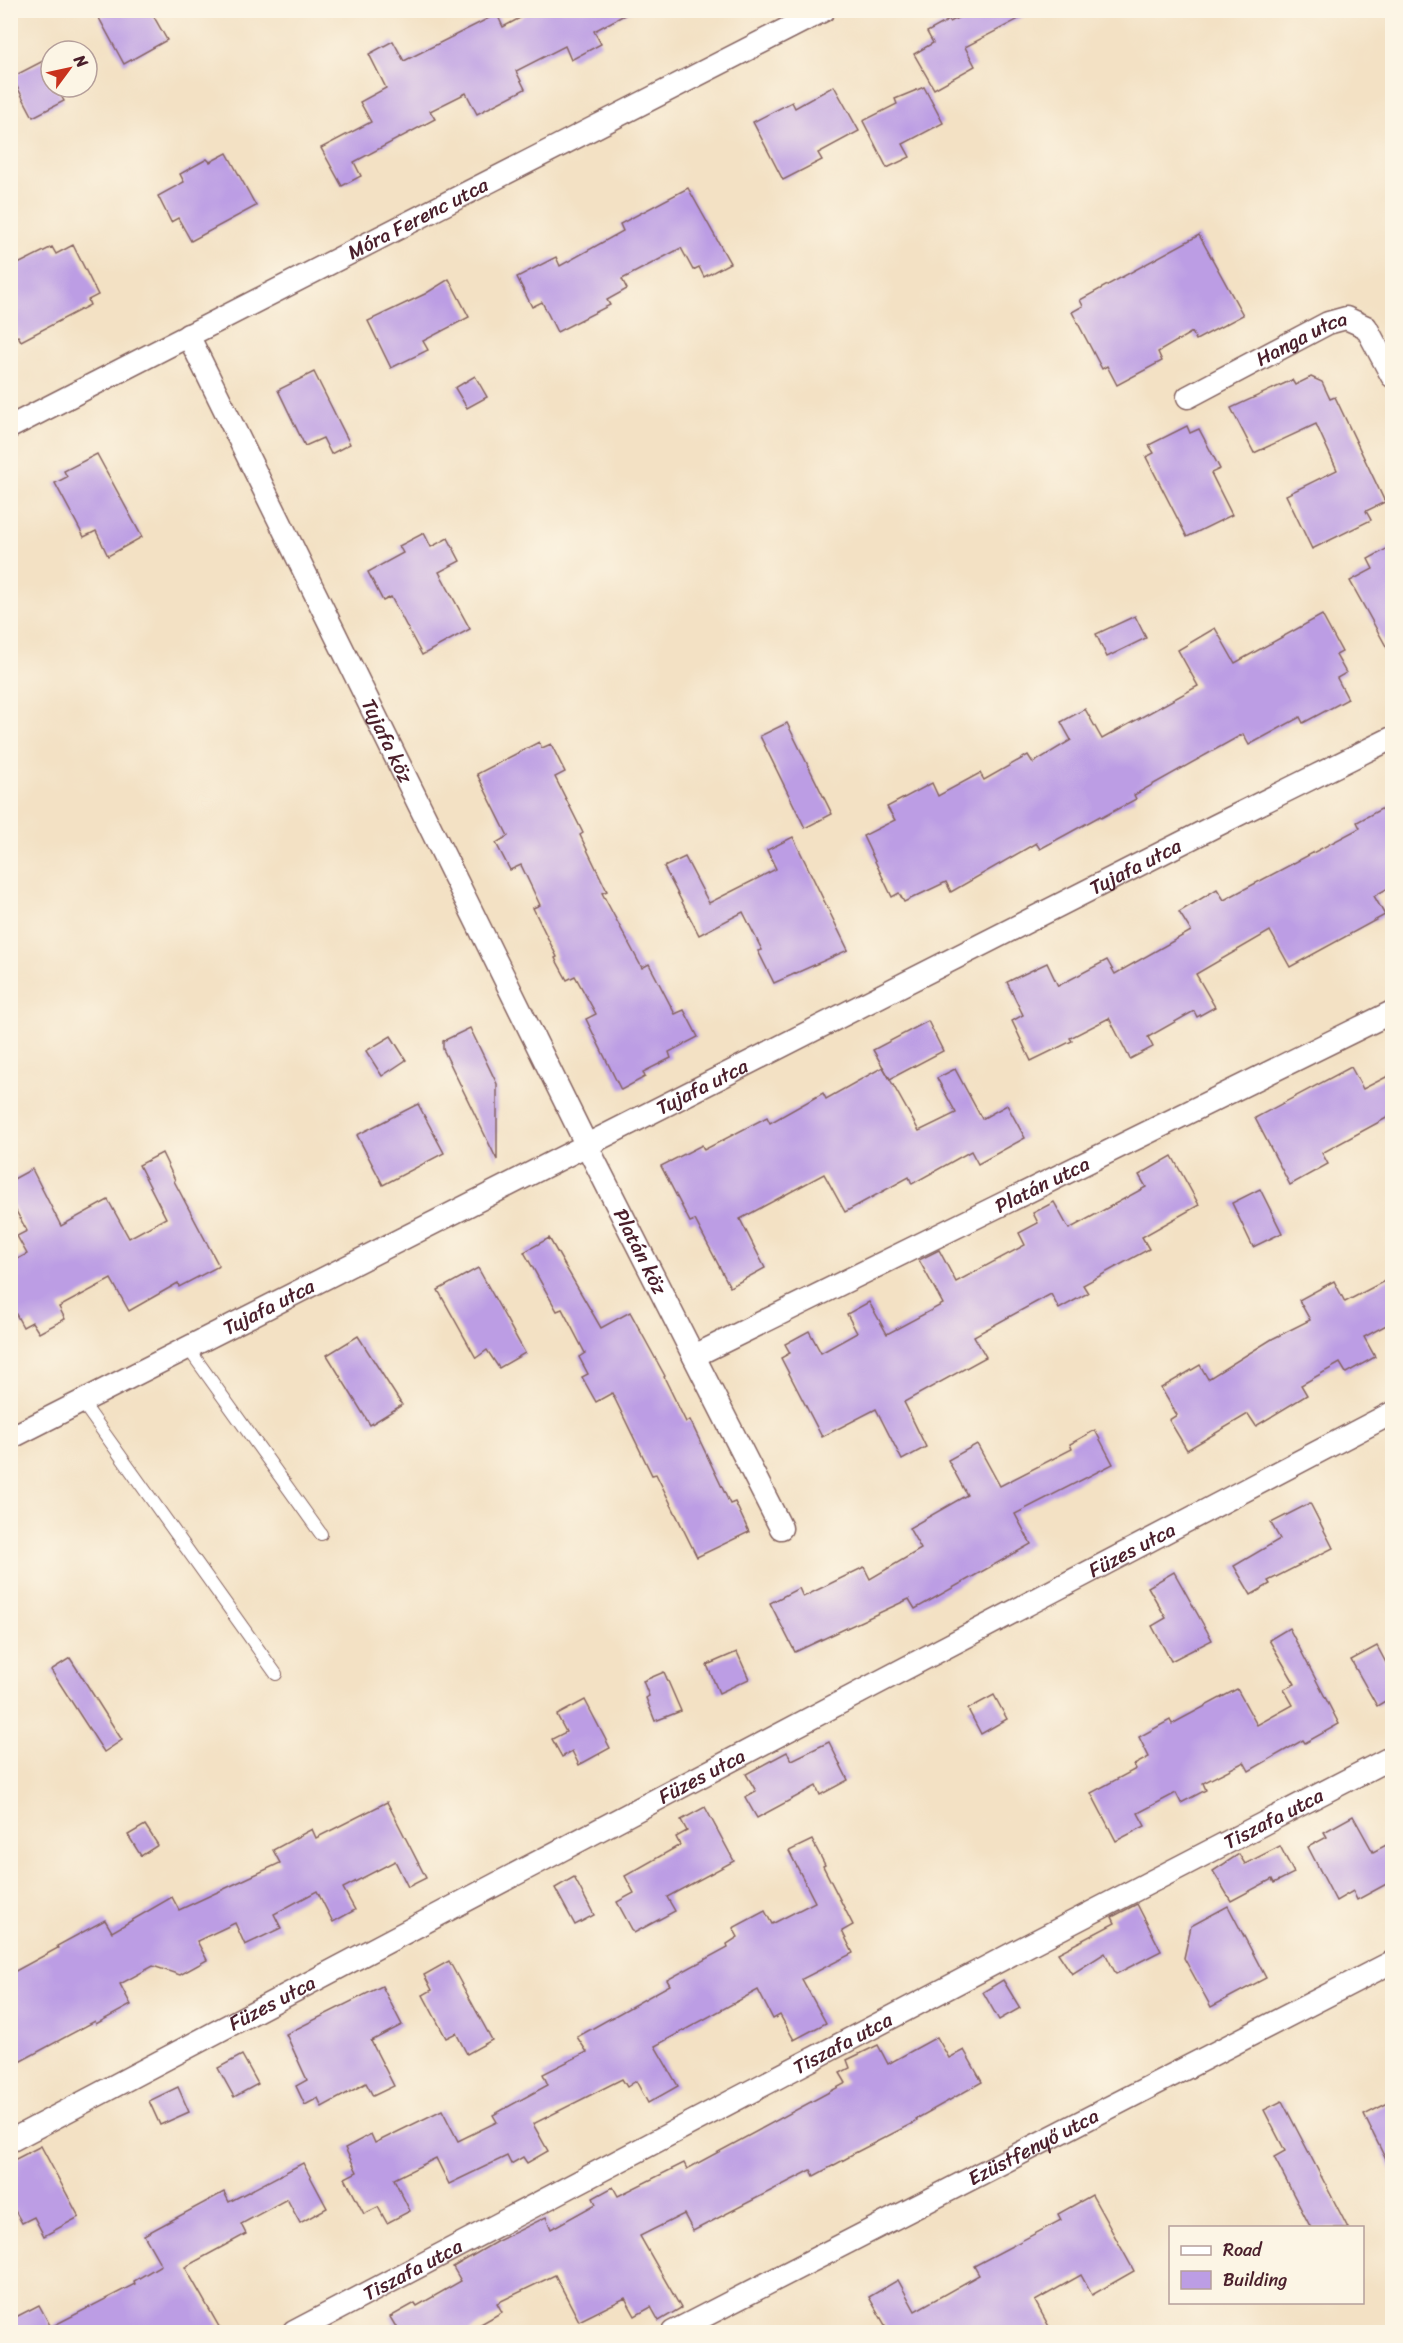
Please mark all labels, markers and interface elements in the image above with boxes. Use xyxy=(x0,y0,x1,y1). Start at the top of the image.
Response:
north arrow xyxy=(39,39,99,99)
text: N xyxy=(65,48,97,74)
street label: Móra Ferenc utca xyxy=(341,167,495,269)
street label: Hanga utca xyxy=(1249,301,1351,376)
street label: Tujafa köz xyxy=(351,692,423,790)
street label: Tujafa utca xyxy=(1083,828,1188,905)
street label: Tujafa utca xyxy=(650,1049,755,1125)
street label: Platán utca xyxy=(989,1147,1096,1223)
street label: Platán köz xyxy=(603,1202,677,1301)
street label: Tujafa utca xyxy=(217,1269,322,1345)
street label: Füzes utca xyxy=(1082,1513,1182,1588)
street label: Füzes utca xyxy=(652,1739,752,1814)
street label: Tiszafa utca xyxy=(1217,1778,1331,1859)
street label: Füzes utca xyxy=(222,1966,322,2041)
street label: Tiszafa utca xyxy=(786,2002,900,2084)
street label: Ezüstfenyő utca xyxy=(961,2099,1105,2196)
legend xyxy=(1169,2226,1364,2304)
street label: Tiszafa utca xyxy=(356,2229,470,2311)
text: Road xyxy=(1223,2234,1263,2266)
text: Building xyxy=(1223,2264,1287,2296)

